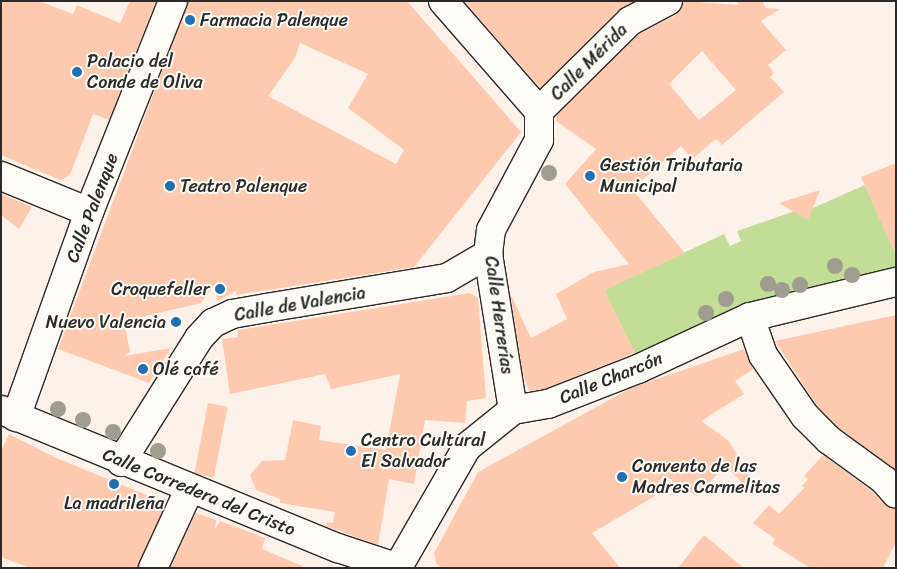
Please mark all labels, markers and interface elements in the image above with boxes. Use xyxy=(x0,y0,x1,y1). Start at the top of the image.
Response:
place label: Farmacia Palenque xyxy=(200,9,348,31)
marker: Farmacia Palenque xyxy=(184,14,196,26)
street label: Calle Mérida xyxy=(546,19,632,105)
place label: Palacio del Conde de Oliva xyxy=(87,51,203,94)
marker: Palacio del Conde de Oliva xyxy=(71,66,83,78)
street label: Calle Palenque xyxy=(61,150,123,266)
place label: Gestión Tributaria Municipal xyxy=(600,155,743,198)
marker: Gestión Tributaria Municipal xyxy=(584,170,596,182)
place label: Teatro Palenque xyxy=(180,175,307,197)
marker: Teatro Palenque xyxy=(164,180,176,192)
street label: Calle Herrerías xyxy=(480,254,518,376)
place label: Croquefeller xyxy=(111,278,210,300)
street label: Calle de Valencia xyxy=(232,282,368,326)
marker: Croquefeller xyxy=(214,283,226,295)
place label: Nuevo Valencia xyxy=(47,311,166,333)
marker: Nuevo Valencia xyxy=(170,316,182,328)
street label: Calle Charcón xyxy=(556,348,666,408)
place label: Olé café xyxy=(153,358,219,380)
marker: Olé café xyxy=(137,363,149,375)
place label: Centro Cultural El Salvador xyxy=(361,430,485,472)
street label: Calle Corredera del Cristo xyxy=(100,444,298,540)
marker: Centro Cultural El Salvador xyxy=(345,445,357,457)
place label: Convento de las Madres Carmelitas xyxy=(632,456,780,498)
marker: Convento de las Madres Carmelitas xyxy=(616,471,628,483)
marker: La madrileña xyxy=(108,478,120,490)
place label: La madrileña xyxy=(64,492,164,514)

